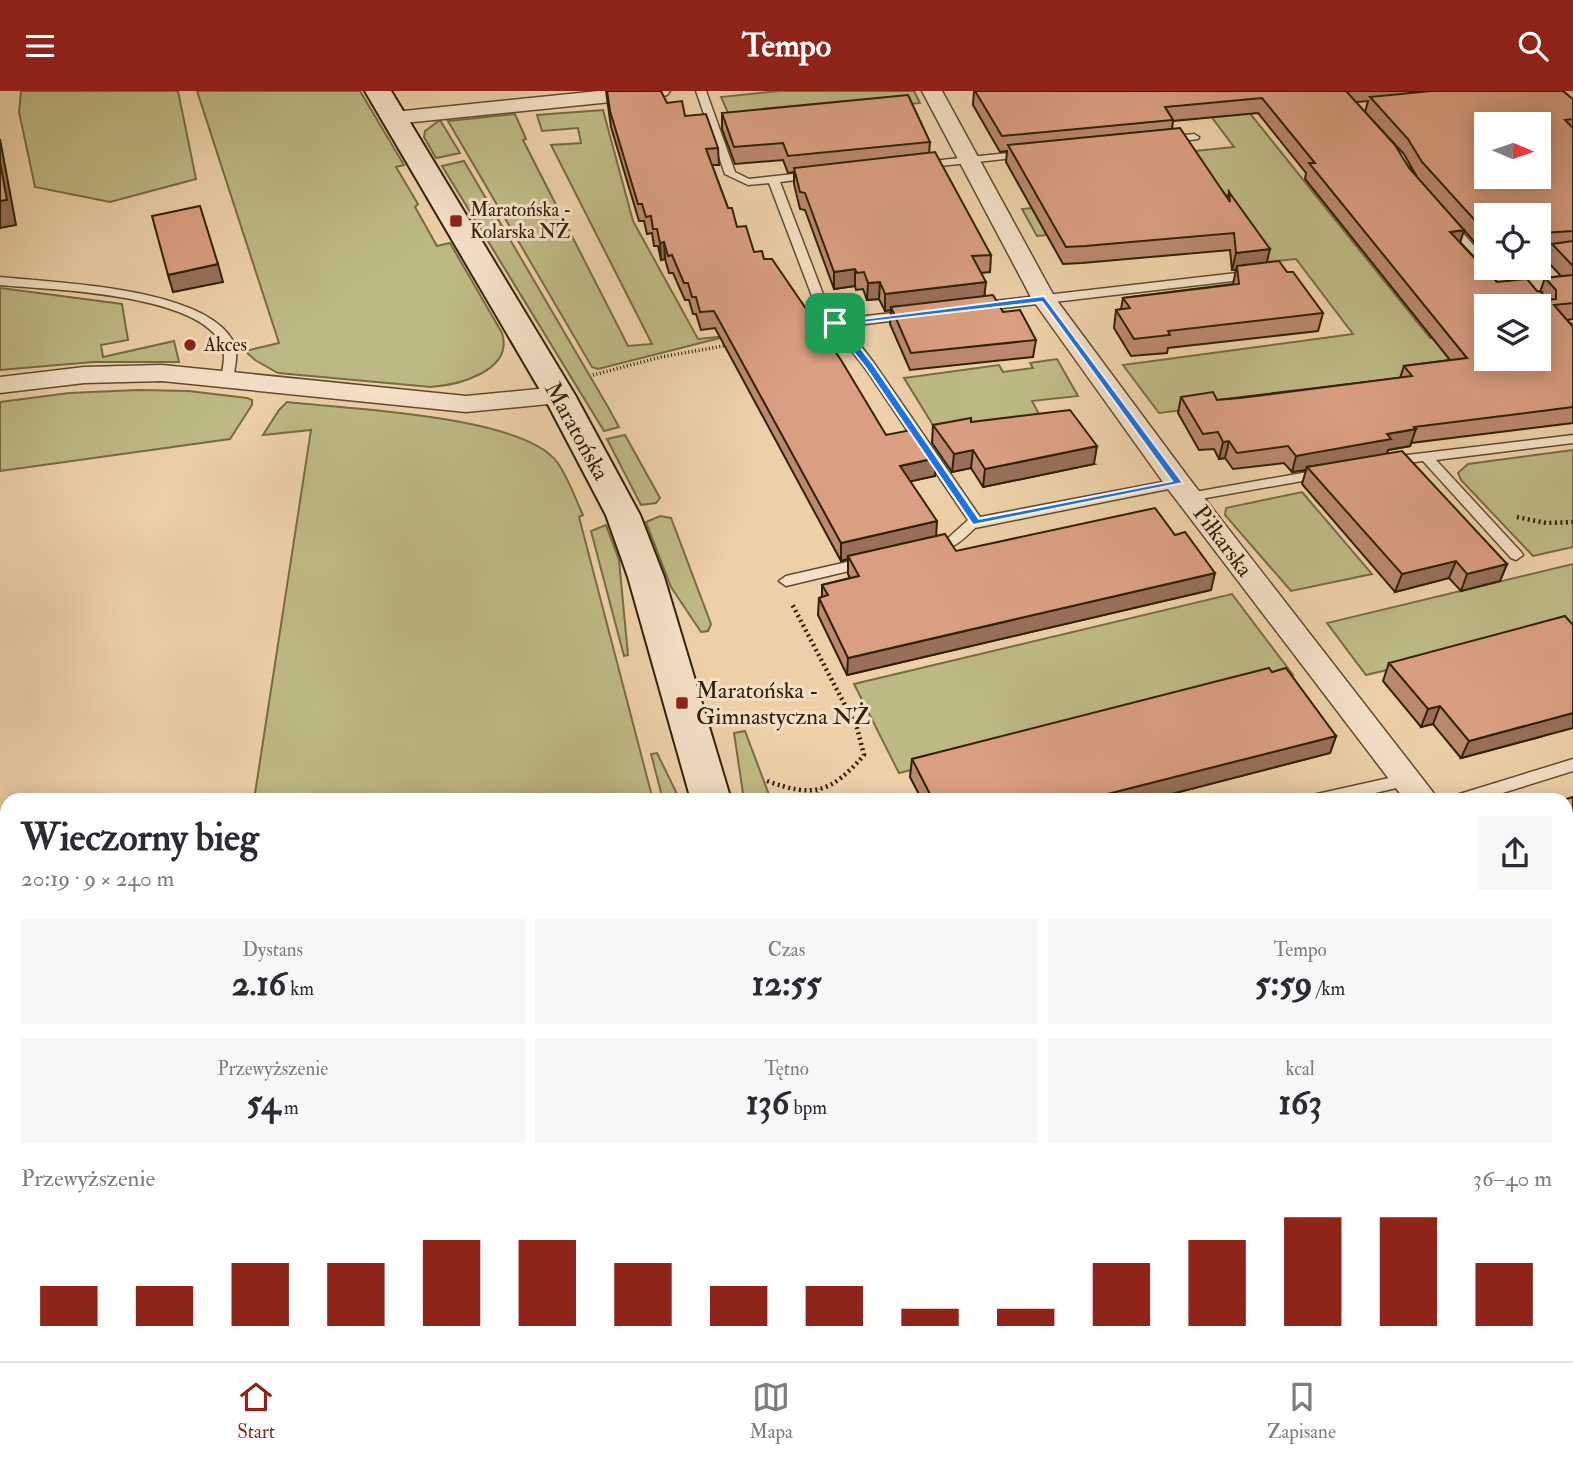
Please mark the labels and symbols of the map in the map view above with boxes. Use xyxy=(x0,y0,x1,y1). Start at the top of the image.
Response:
north arrow xyxy=(1474,112,1550,189)
place label: Maratońska - Kolarska NŻ xyxy=(470,198,571,244)
marker: Maratońska - Kolarska NŻ xyxy=(448,213,464,229)
pin xyxy=(805,293,865,353)
place label: Akces xyxy=(203,333,247,357)
marker: Akces xyxy=(182,337,198,353)
street label: Maratońska xyxy=(538,377,616,486)
street label: Piłkarska xyxy=(1187,499,1260,583)
place label: Maratońska - Gimnastyczna NŻ xyxy=(696,676,870,731)
marker: Maratońska - Gimnastyczna NŻ xyxy=(674,695,690,711)

